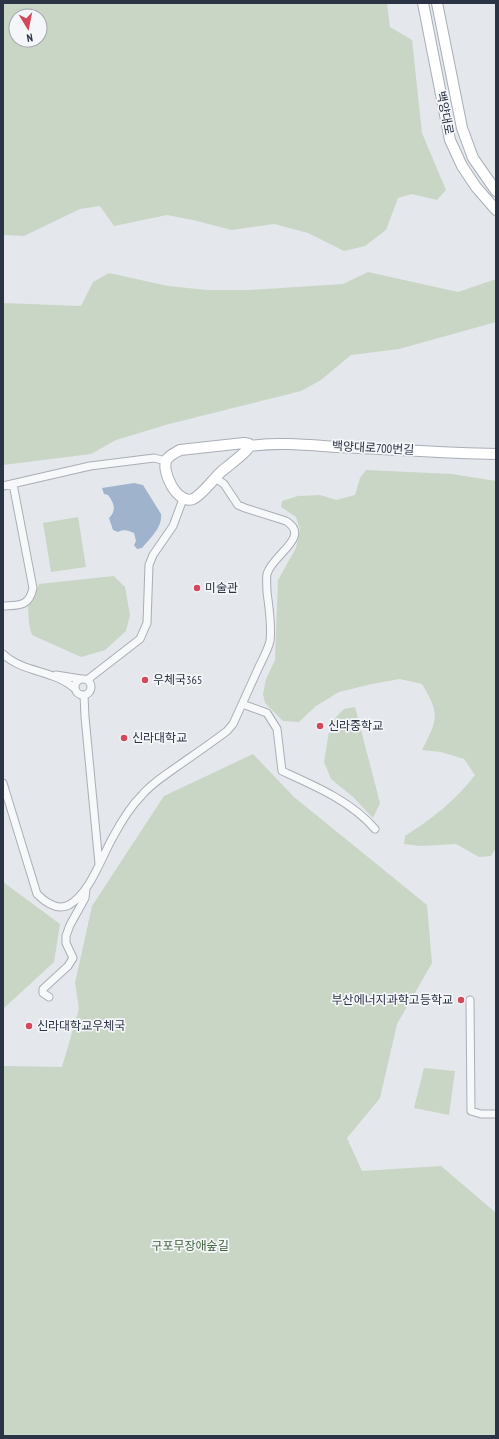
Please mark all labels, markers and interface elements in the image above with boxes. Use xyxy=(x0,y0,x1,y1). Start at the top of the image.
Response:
north arrow xyxy=(8,8,48,48)
text: N xyxy=(26,30,34,45)
street label: 백양대로 xyxy=(434,90,457,136)
street label: 백양대로700번길 xyxy=(331,438,415,457)
place label: 미술관 xyxy=(205,580,238,595)
marker: 미술관 xyxy=(192,583,202,593)
place label: 우체국365 xyxy=(153,672,202,687)
marker: 우체국365 xyxy=(140,675,150,685)
place label: 신라중학교 xyxy=(328,718,383,733)
marker: 신라중학교 xyxy=(315,721,325,731)
place label: 신라대학교 xyxy=(132,730,187,745)
marker: 신라대학교 xyxy=(119,733,129,743)
place label: 부산에너지과학고등학교 xyxy=(332,992,453,1007)
marker: 부산에너지과학고등학교 xyxy=(456,995,466,1005)
place label: 신라대학교우체국 xyxy=(37,1018,125,1033)
marker: 신라대학교우체국 xyxy=(24,1021,34,1031)
park label: 구포무장애숲길 xyxy=(151,1238,229,1253)

